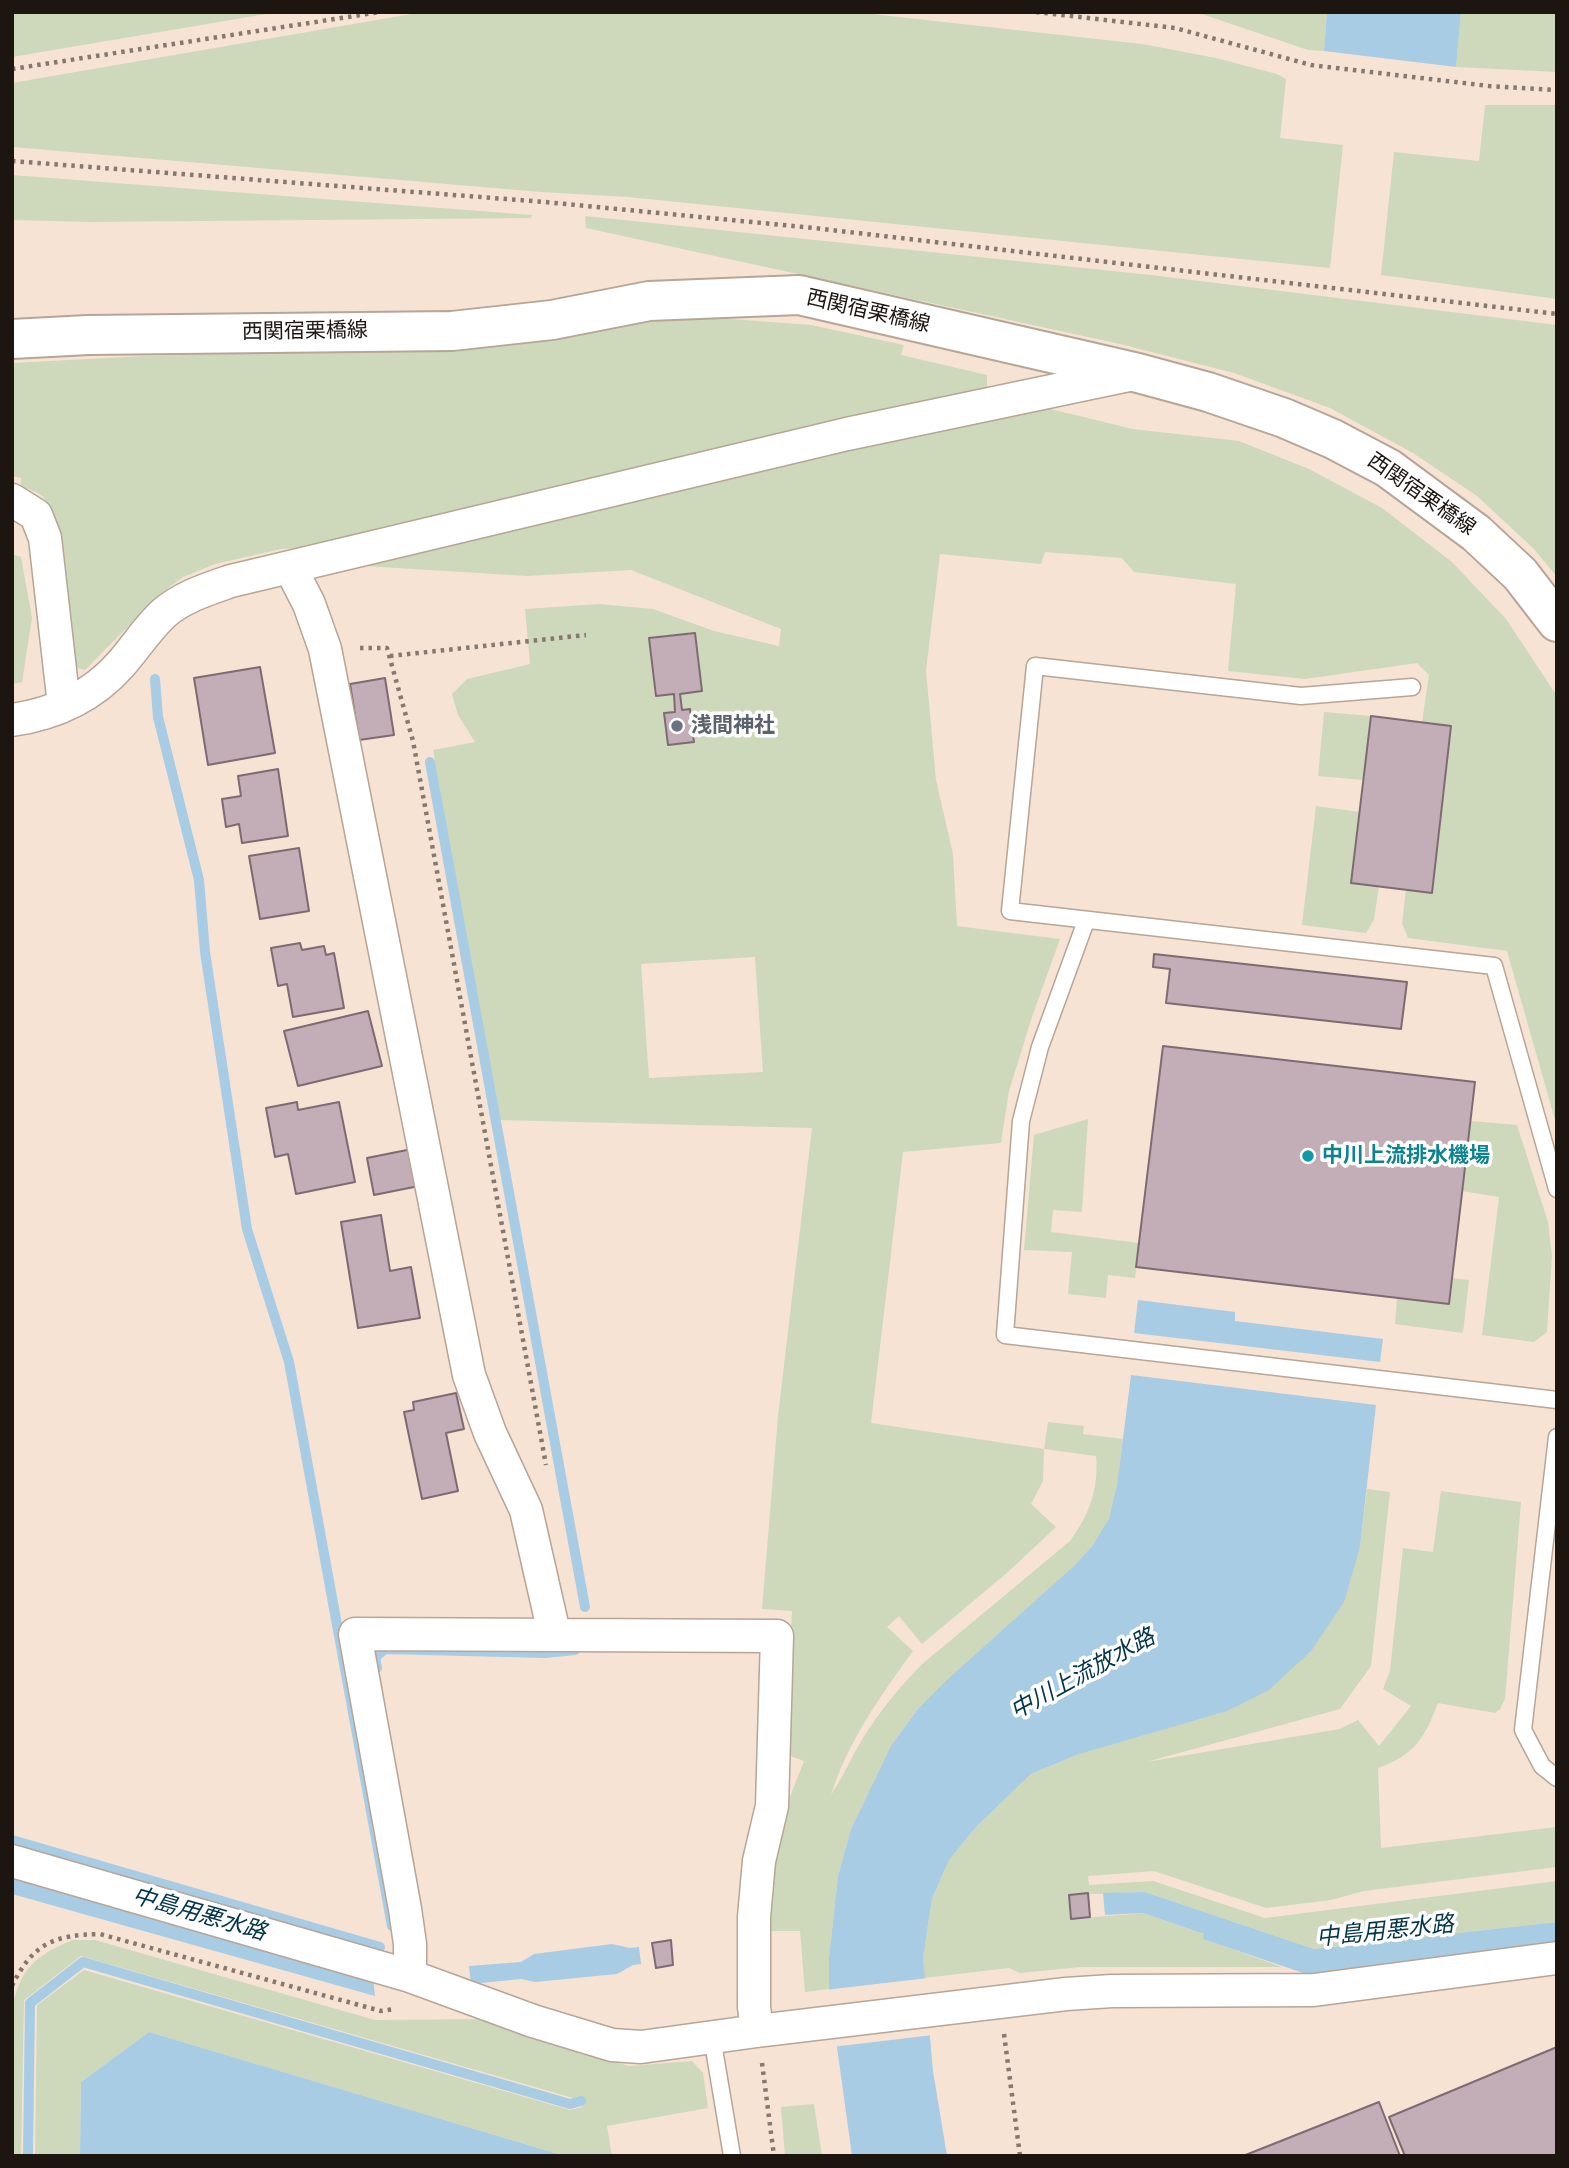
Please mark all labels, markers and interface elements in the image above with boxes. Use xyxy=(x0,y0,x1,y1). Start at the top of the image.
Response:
street label: 西関宿栗橋線 xyxy=(804,286,932,338)
street label: 西関宿栗橋線 xyxy=(242,318,368,346)
street label: 西関宿栗橋線 xyxy=(1362,449,1480,541)
place label: 浅間神社 xyxy=(691,713,775,739)
marker: 浅間神社 xyxy=(669,718,685,734)
place label: 中川上流排水機場 xyxy=(1322,1143,1490,1169)
marker: 中川上流排水機場 xyxy=(1300,1148,1316,1164)
water label: 中川上流放水路 xyxy=(1006,1624,1160,1726)
water label: 中島用悪水路 xyxy=(129,1883,269,1947)
water label: 中島用悪水路 xyxy=(1315,1911,1455,1953)

